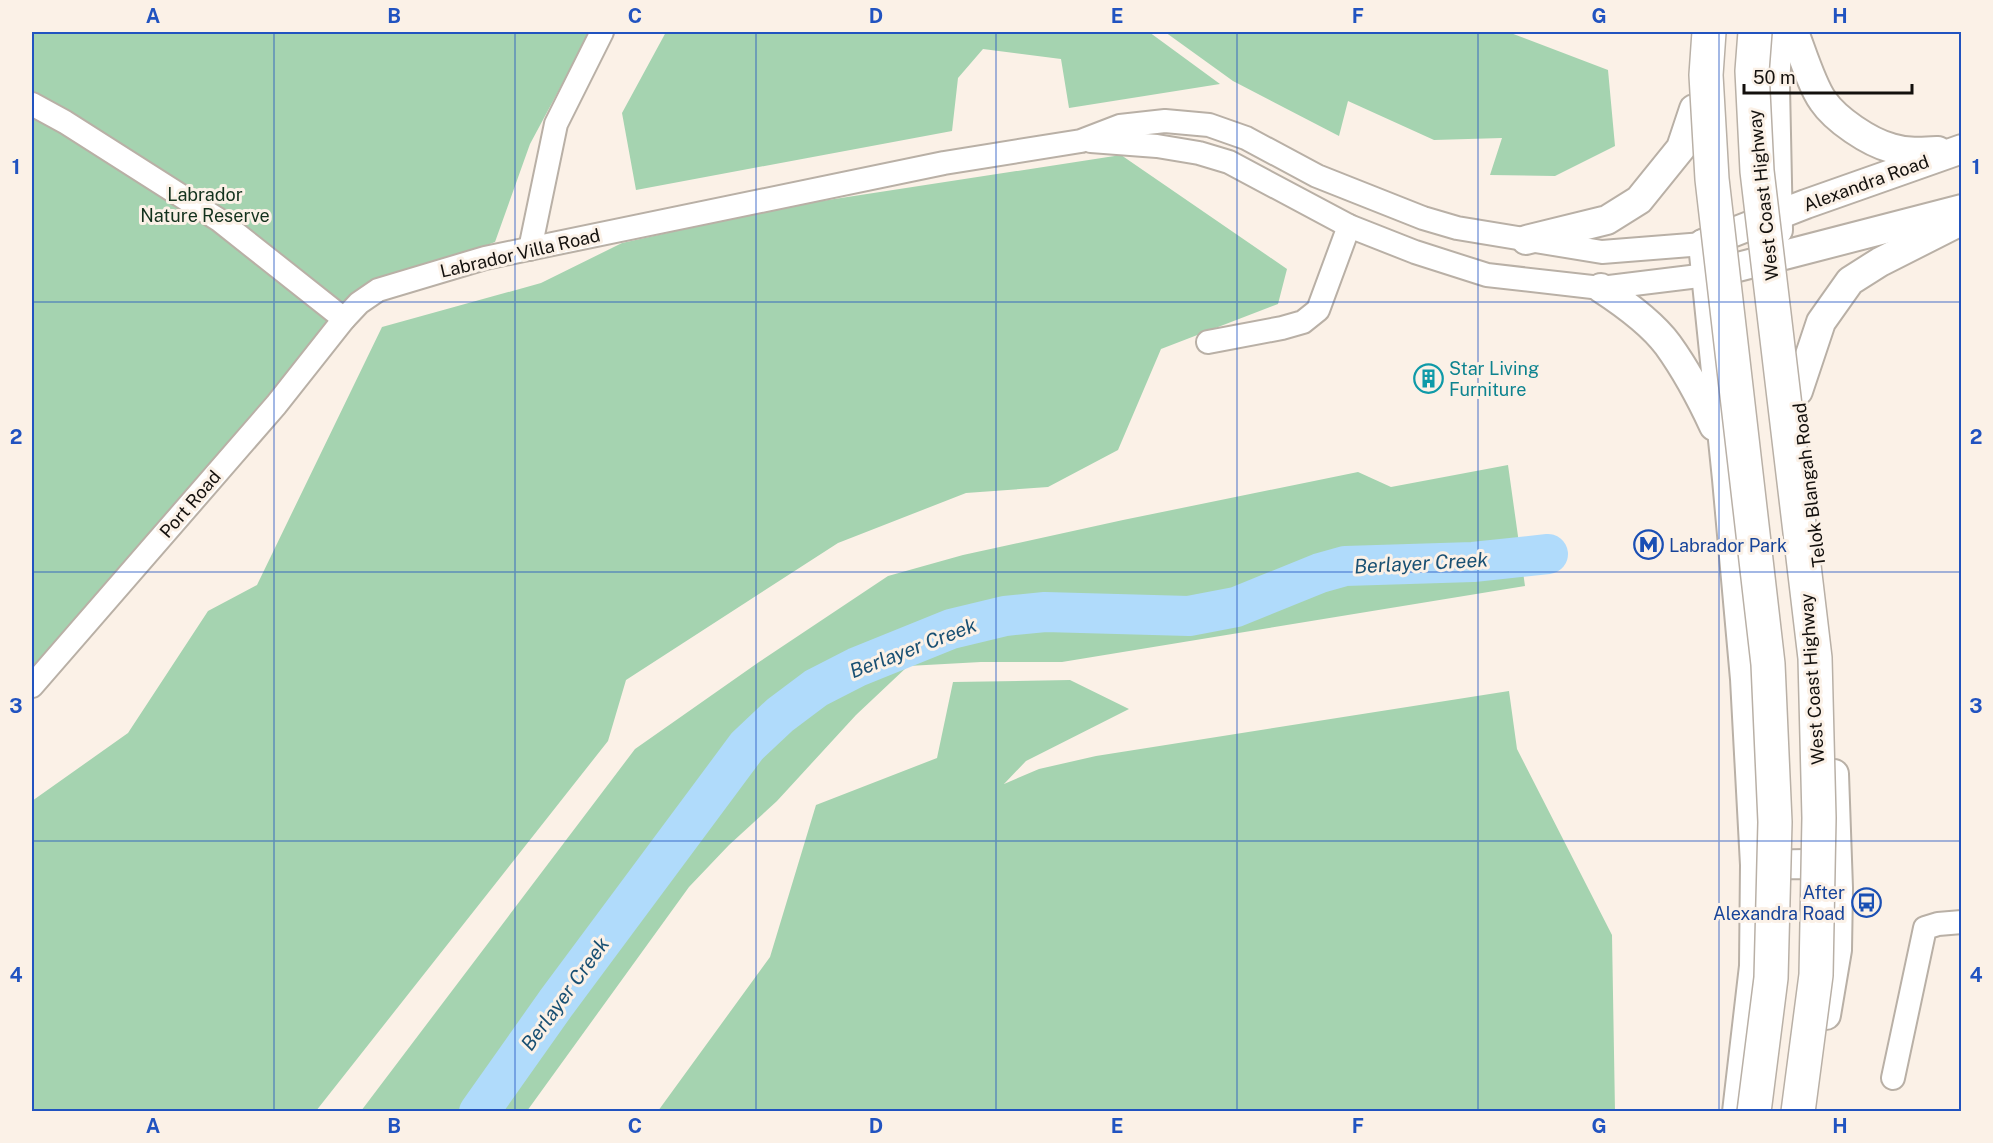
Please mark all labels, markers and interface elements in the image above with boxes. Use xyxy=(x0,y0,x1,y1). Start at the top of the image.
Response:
text: A xyxy=(146,4,160,28)
text: B xyxy=(387,4,401,28)
text: C xyxy=(628,4,642,28)
text: D xyxy=(869,4,883,28)
text: E xyxy=(1111,4,1123,28)
text: F xyxy=(1352,4,1364,28)
text: G xyxy=(1591,4,1607,28)
text: H xyxy=(1832,4,1848,28)
scale bar xyxy=(1744,57,1912,95)
text: 50 m xyxy=(1753,67,1796,88)
street label: West Coast Highway xyxy=(1744,108,1782,282)
street label: Alexandra Road xyxy=(1800,151,1932,215)
text: 1 xyxy=(12,155,20,179)
text: 1 xyxy=(1972,155,1980,179)
park label: Labrador Nature Reserve xyxy=(140,184,270,226)
street label: Labrador Villa Road xyxy=(438,224,602,282)
place label: Star Living Furniture xyxy=(1449,358,1539,400)
building icon: Star Living Furniture xyxy=(1412,362,1444,394)
street label: Telok Blangah Road xyxy=(1789,402,1829,568)
text: 2 xyxy=(10,425,22,449)
text: 2 xyxy=(1970,425,1982,449)
street label: Port Road xyxy=(155,466,225,542)
metro station icon: Labrador Park xyxy=(1632,529,1664,561)
place label: Labrador Park xyxy=(1669,535,1787,556)
water label: Berlayer Creek xyxy=(1353,547,1489,578)
street label: West Coast Highway xyxy=(1796,592,1828,765)
water label: Berlayer Creek xyxy=(846,613,980,683)
text: 3 xyxy=(9,694,23,718)
text: 3 xyxy=(1969,694,1983,718)
place label: After Alexandra Road xyxy=(1713,882,1845,924)
bus stop icon: After Alexandra Road xyxy=(1850,886,1882,918)
water label: Berlayer Creek xyxy=(516,933,614,1055)
text: 4 xyxy=(9,963,23,987)
text: 4 xyxy=(1969,963,1983,987)
text: A xyxy=(146,1114,160,1138)
text: B xyxy=(387,1114,401,1138)
text: C xyxy=(628,1114,642,1138)
text: D xyxy=(869,1114,883,1138)
text: E xyxy=(1111,1114,1123,1138)
text: F xyxy=(1352,1114,1364,1138)
text: G xyxy=(1591,1114,1607,1138)
text: H xyxy=(1832,1114,1848,1138)

